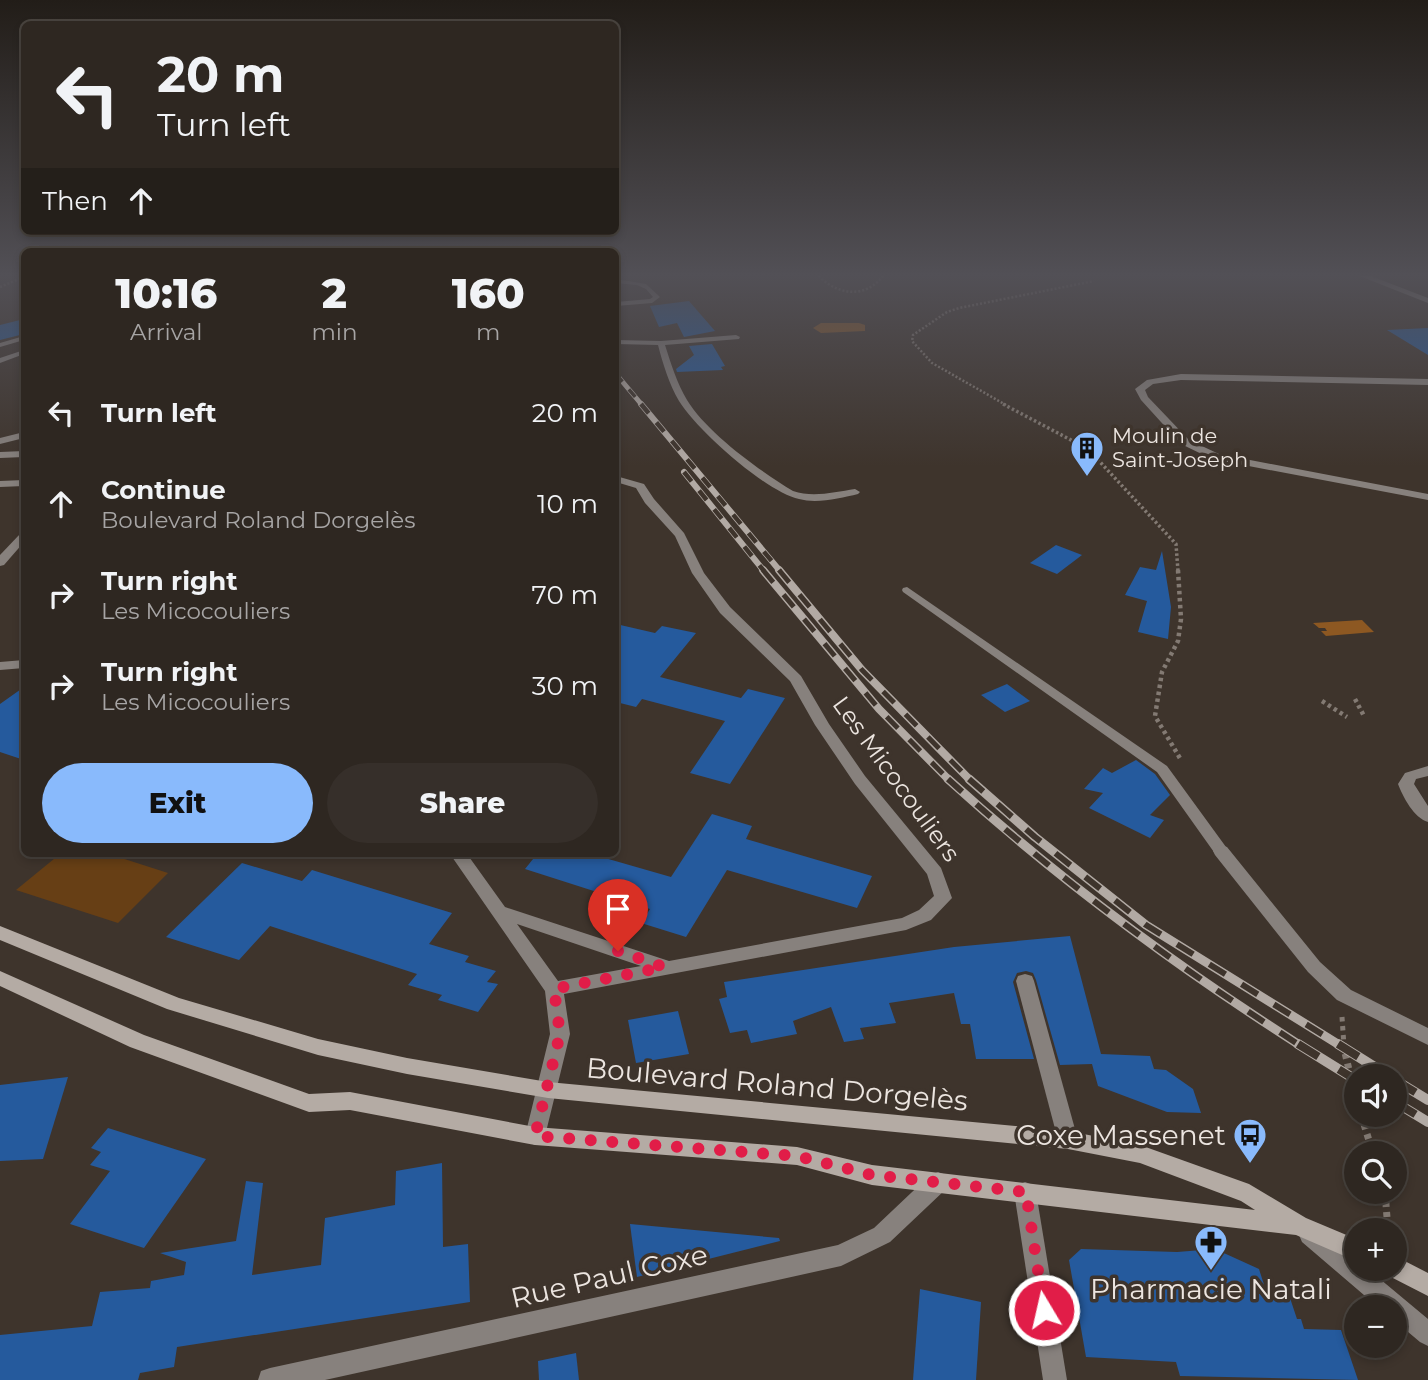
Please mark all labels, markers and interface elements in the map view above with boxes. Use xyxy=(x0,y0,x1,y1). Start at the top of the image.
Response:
text: 20 m xyxy=(157,45,284,104)
icon: left xyxy=(42,49,133,140)
text: Turn left xyxy=(157,105,291,144)
icon: ahead xyxy=(122,182,160,220)
text: Then xyxy=(42,185,108,217)
text: 10:16 xyxy=(115,267,217,319)
text: 2 xyxy=(322,267,347,319)
text: 160 xyxy=(452,267,525,319)
text: Arrival xyxy=(130,318,202,346)
text: min xyxy=(311,318,358,346)
text: m xyxy=(476,318,500,346)
icon: left xyxy=(42,394,80,432)
text: Turn left xyxy=(101,397,217,429)
text: 20 m xyxy=(532,397,598,429)
place label: Moulin de Saint-Joseph xyxy=(1112,423,1248,472)
building icon: Moulin de Saint-Joseph xyxy=(1068,429,1106,478)
text: Continue xyxy=(101,474,226,506)
icon: ahead xyxy=(42,485,80,523)
text: 10 m xyxy=(537,488,598,520)
text: Boulevard Roland Dorgelès xyxy=(101,506,415,534)
text: Turn right xyxy=(101,565,237,597)
icon: right xyxy=(42,576,80,614)
text: 70 m xyxy=(532,579,598,611)
text: Les Micocouliers xyxy=(101,597,290,625)
text: Turn right xyxy=(101,656,237,688)
icon: right xyxy=(42,667,80,705)
text: 30 m xyxy=(532,670,598,702)
text: Les Micocouliers xyxy=(101,688,290,716)
street label: Les Micocouliers xyxy=(827,690,966,867)
button: Exit xyxy=(42,763,313,843)
button: Share xyxy=(327,763,598,843)
pin xyxy=(588,879,648,951)
icon: arrive xyxy=(599,890,637,928)
street label: Boulevard Roland Dorgelès xyxy=(585,1050,969,1118)
map controls xyxy=(1344,1064,1407,1358)
button: sound xyxy=(1344,1064,1407,1127)
bus stop icon: Coxe Massenet xyxy=(1231,1116,1269,1165)
place label: Coxe Massenet xyxy=(1016,1118,1226,1152)
button: search xyxy=(1344,1141,1407,1204)
button: + xyxy=(1344,1218,1407,1281)
pharmacy icon: Pharmacie Natali xyxy=(1192,1223,1230,1272)
street label: Rue Paul Coxe xyxy=(507,1237,711,1315)
place label: Pharmacie Natali xyxy=(1090,1272,1332,1306)
position arrow xyxy=(1007,1273,1081,1347)
button: − xyxy=(1344,1295,1407,1358)

